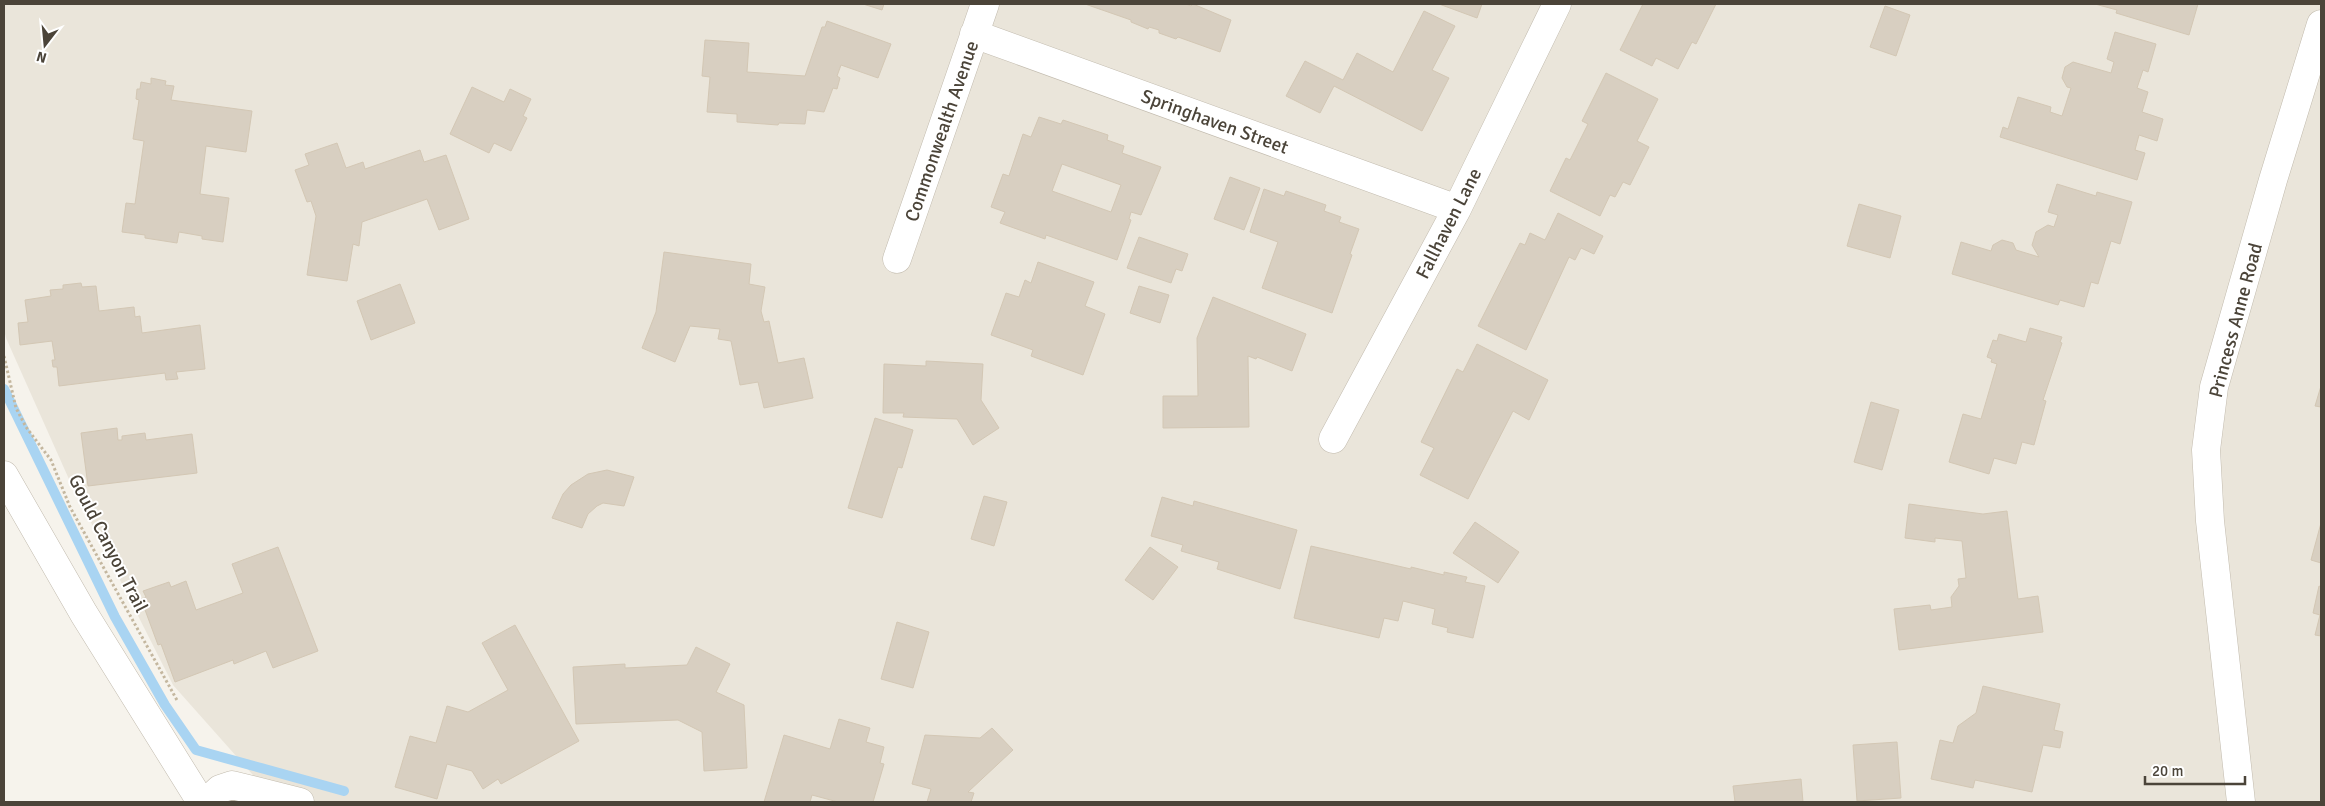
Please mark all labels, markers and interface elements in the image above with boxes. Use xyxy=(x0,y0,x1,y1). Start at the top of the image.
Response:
north arrow xyxy=(20,20,70,70)
street label: Commonwealth Avenue xyxy=(900,38,984,225)
text: N xyxy=(35,48,49,67)
street label: Springhaven Street xyxy=(1138,84,1292,160)
street label: Fallhaven Lane xyxy=(1411,164,1487,283)
street label: Princess Anne Road xyxy=(2204,240,2268,400)
street label: Gould Canyon Trail xyxy=(63,470,153,617)
scale bar xyxy=(2145,754,2245,786)
text: 20 m xyxy=(2152,762,2183,780)

